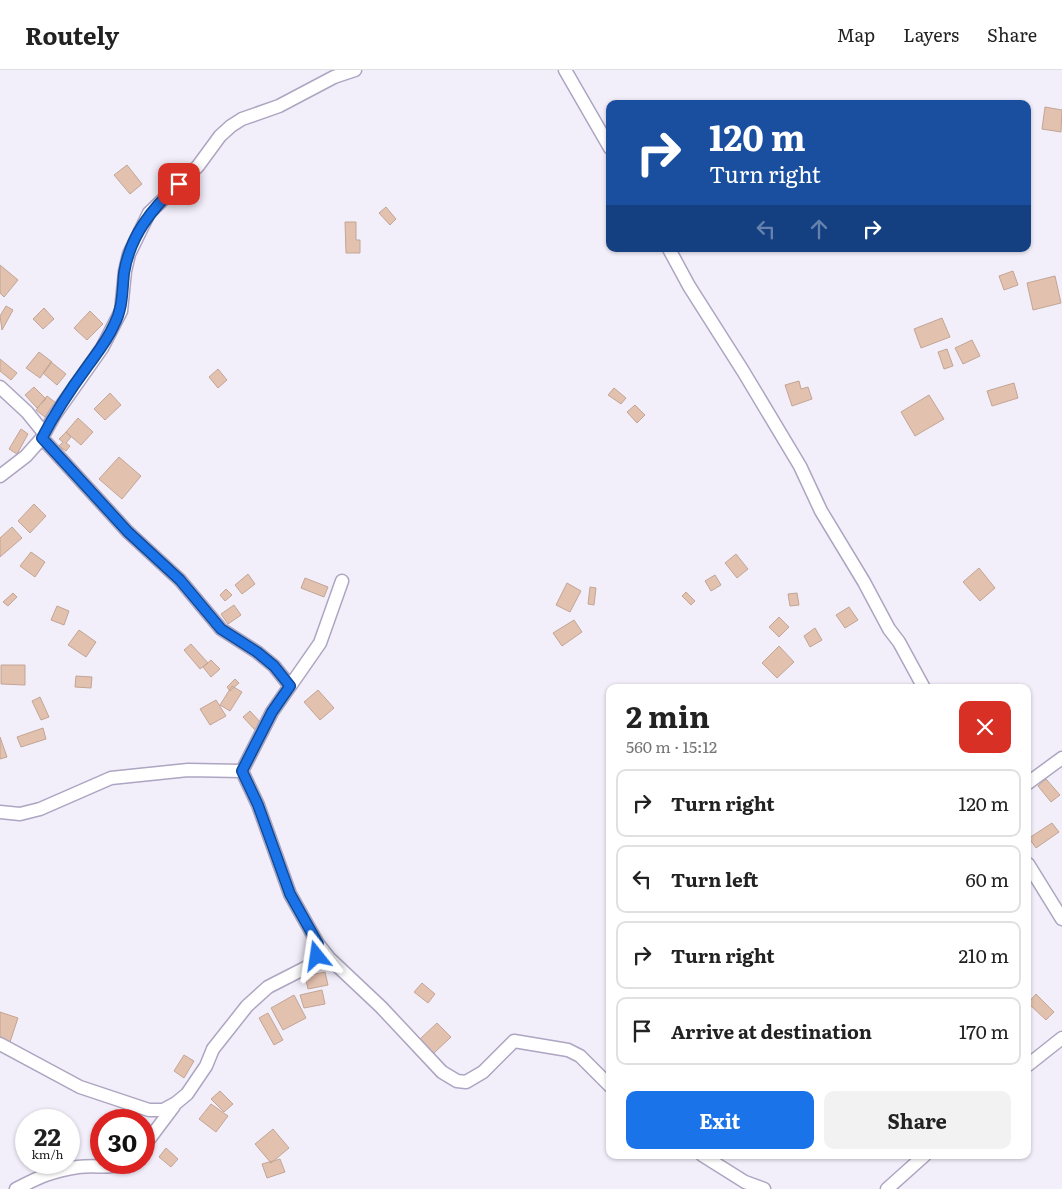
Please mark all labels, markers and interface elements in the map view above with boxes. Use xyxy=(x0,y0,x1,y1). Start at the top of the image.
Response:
text: Routely xyxy=(25,17,119,52)
text: Map xyxy=(837,21,875,48)
text: Layers xyxy=(903,21,959,48)
text: Share xyxy=(987,21,1037,48)
text: 120 m xyxy=(709,110,806,162)
icon: right xyxy=(626,120,691,185)
text: Turn right xyxy=(709,157,821,190)
pin xyxy=(158,163,200,205)
icon: arrive xyxy=(165,170,193,198)
icon: left xyxy=(752,215,780,243)
icon: ahead xyxy=(805,215,833,243)
icon: right xyxy=(858,215,886,243)
text: 2 min xyxy=(626,693,710,737)
button: close xyxy=(959,701,1011,753)
text: 560 m · 15:12 xyxy=(626,734,717,758)
icon: right xyxy=(628,789,656,817)
text: Turn right xyxy=(671,789,775,817)
text: 120 m xyxy=(958,789,1009,817)
icon: left xyxy=(628,865,656,893)
text: Turn left xyxy=(671,865,758,893)
text: 60 m xyxy=(966,865,1009,893)
position arrow xyxy=(290,929,342,981)
icon: right xyxy=(628,941,656,969)
text: Turn right xyxy=(671,941,775,969)
text: 210 m xyxy=(958,941,1009,969)
icon: arrive xyxy=(628,1017,656,1045)
text: Arrive at destination xyxy=(671,1017,872,1045)
text: 170 m xyxy=(959,1017,1009,1045)
button: Exit xyxy=(626,1091,814,1149)
button: Share xyxy=(824,1091,1011,1149)
speed limit sign: 30 xyxy=(90,1109,155,1174)
text: 22 xyxy=(34,1117,61,1154)
text: km/h xyxy=(32,1145,63,1163)

